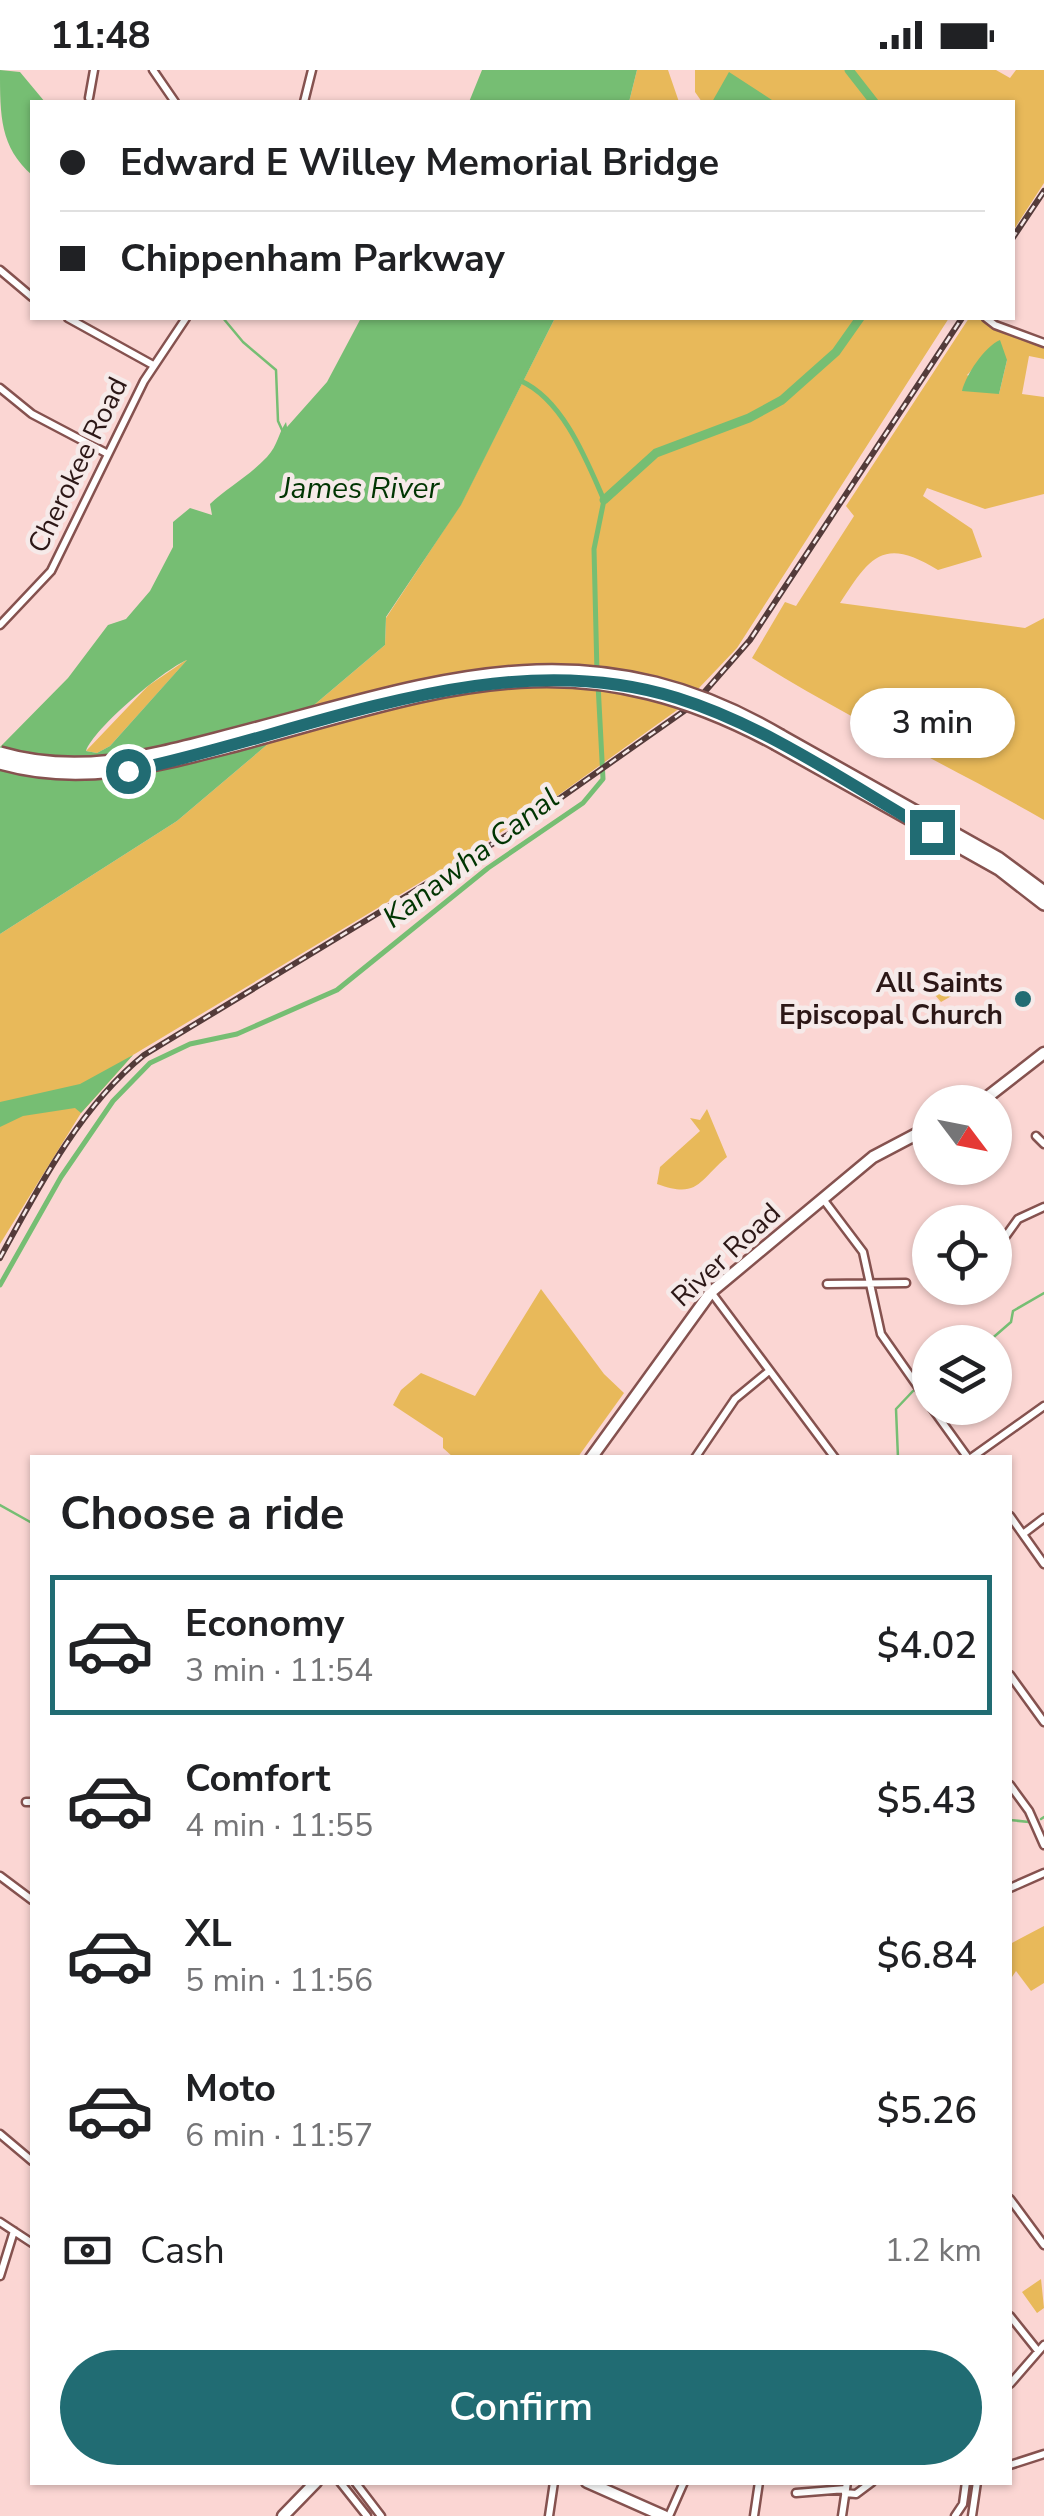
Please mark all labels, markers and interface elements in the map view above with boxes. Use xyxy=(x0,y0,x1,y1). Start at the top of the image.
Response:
text: 11:48 xyxy=(50,10,151,61)
text: Edward E Willey Memorial Bridge xyxy=(120,137,719,188)
text: Chippenham Parkway xyxy=(120,233,505,284)
street label: Cherokee Road xyxy=(19,371,137,559)
water label: James River xyxy=(279,468,440,509)
callout: 3 min xyxy=(850,687,1014,757)
text: 3 min xyxy=(892,701,973,744)
route start xyxy=(106,749,151,794)
water label: Kanawha Canal xyxy=(375,778,567,938)
route end xyxy=(910,810,955,855)
place label: All Saints Episcopal Church xyxy=(779,964,1003,1034)
marker: All Saints Episcopal Church xyxy=(1012,988,1034,1010)
north arrow xyxy=(912,1085,1012,1185)
map controls xyxy=(912,1085,1012,1425)
street label: River Road xyxy=(663,1194,789,1316)
button: locate xyxy=(912,1205,1012,1305)
button: layers xyxy=(912,1325,1012,1425)
text: Choose a ride xyxy=(60,1484,345,1545)
text: Economy xyxy=(185,1598,344,1649)
icon: car xyxy=(65,1600,155,1690)
text: $4.02 xyxy=(877,1620,977,1671)
text: 3 min · 11:54 xyxy=(185,1649,373,1692)
text: Comfort xyxy=(185,1753,330,1804)
icon: car xyxy=(65,1755,155,1845)
text: $5.43 xyxy=(877,1775,977,1826)
text: 4 min · 11:55 xyxy=(185,1804,373,1847)
text: XL xyxy=(185,1908,232,1959)
icon: car xyxy=(65,1910,155,2000)
text: $6.84 xyxy=(877,1930,977,1981)
text: 5 min · 11:56 xyxy=(185,1959,373,2002)
text: Moto xyxy=(185,2063,276,2114)
icon: car xyxy=(65,2065,155,2155)
text: $5.26 xyxy=(877,2085,977,2136)
text: 6 min · 11:57 xyxy=(185,2114,373,2157)
icon: cash xyxy=(60,2223,115,2278)
text: Cash xyxy=(140,2225,225,2276)
text: 1.2 km xyxy=(885,2229,982,2272)
button: Confirm xyxy=(60,2350,982,2465)

